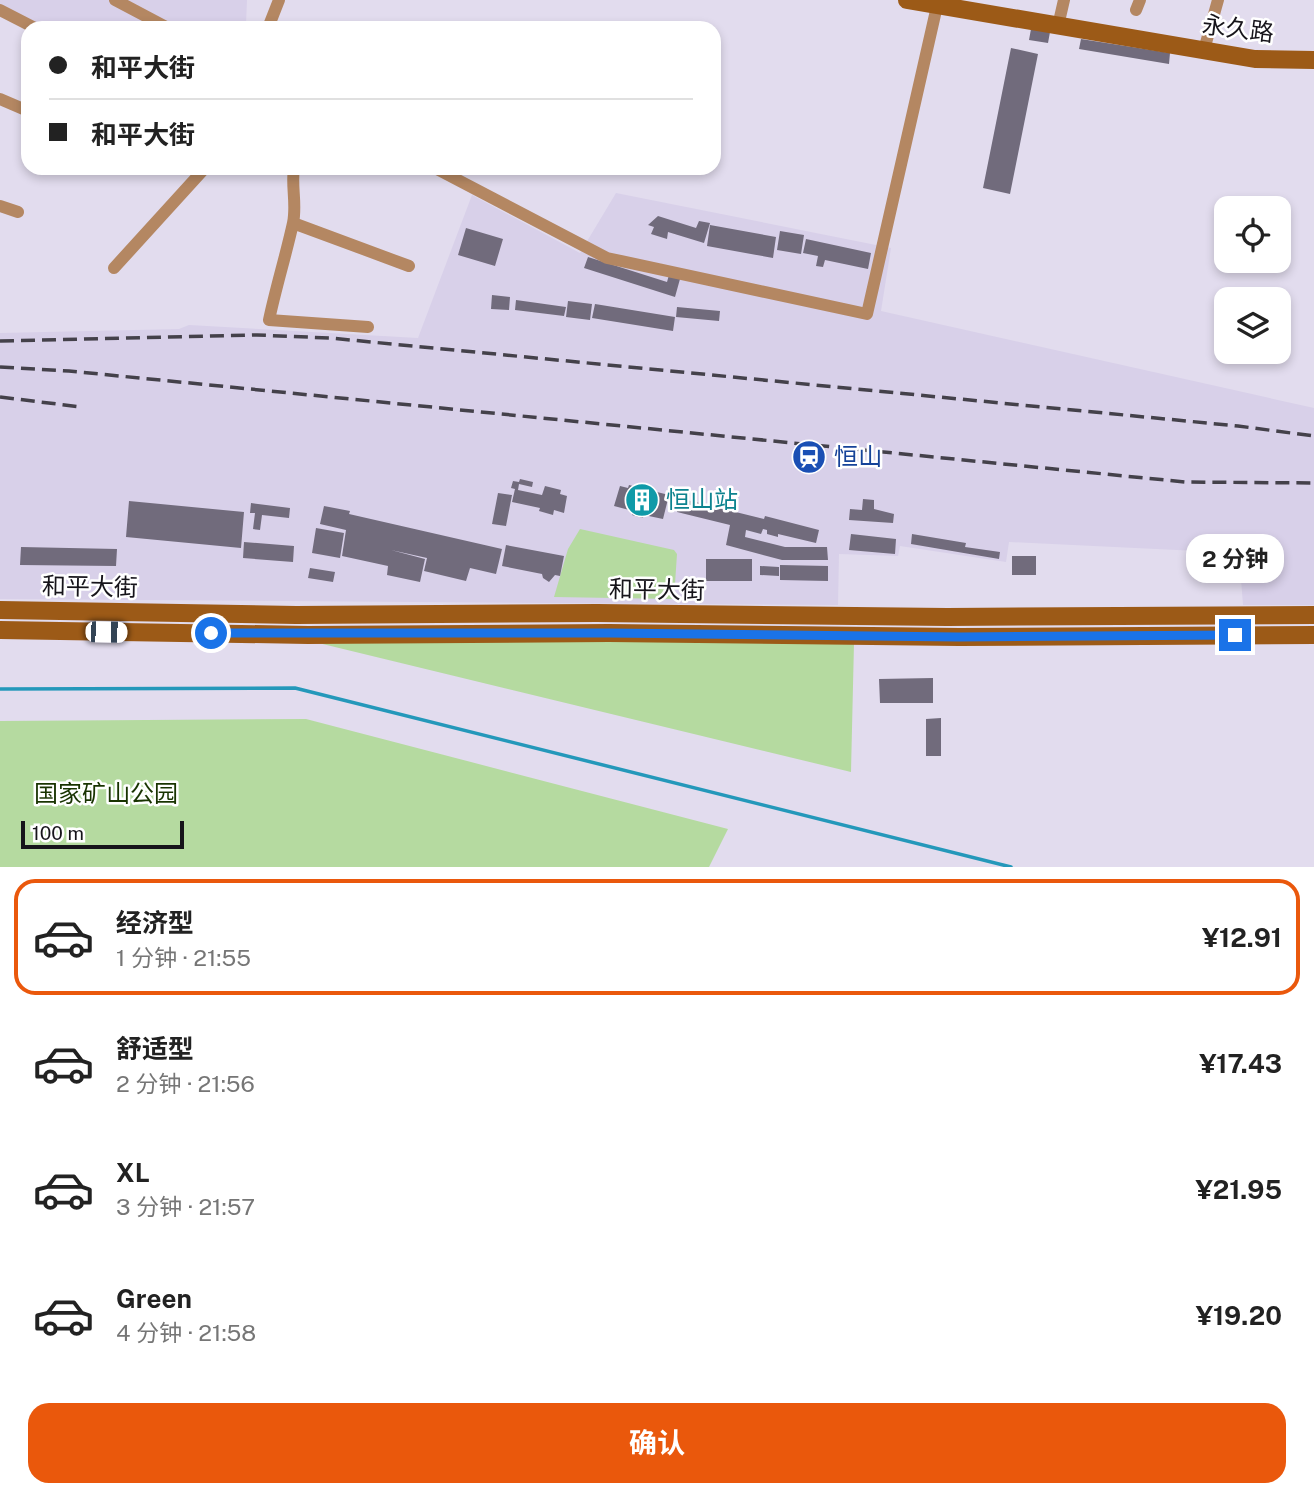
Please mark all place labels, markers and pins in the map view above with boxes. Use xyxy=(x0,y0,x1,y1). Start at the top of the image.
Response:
station icon: 恒山 xyxy=(790,438,828,476)
place label: 恒山 xyxy=(834,442,882,470)
building icon: 恒山站 xyxy=(623,481,661,519)
place label: 恒山站 xyxy=(666,485,738,513)

